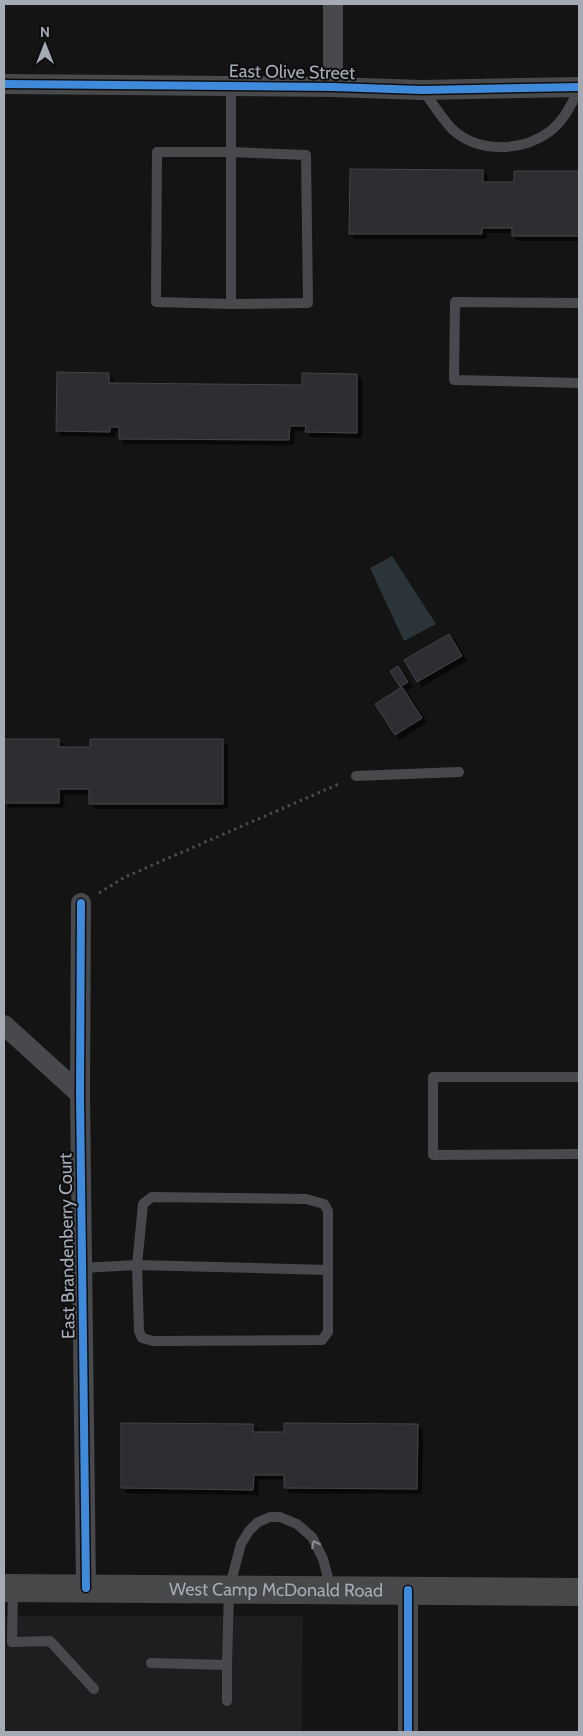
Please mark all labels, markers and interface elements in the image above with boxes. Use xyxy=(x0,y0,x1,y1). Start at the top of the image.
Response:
north arrow xyxy=(20,20,70,70)
text: N xyxy=(40,23,50,41)
street label: East Olive Street xyxy=(229,60,355,84)
street label: East Brandenberry Court xyxy=(54,1153,80,1339)
one-way arrow xyxy=(311,1540,322,1549)
street label: West Camp McDonald Road xyxy=(169,1578,383,1602)

